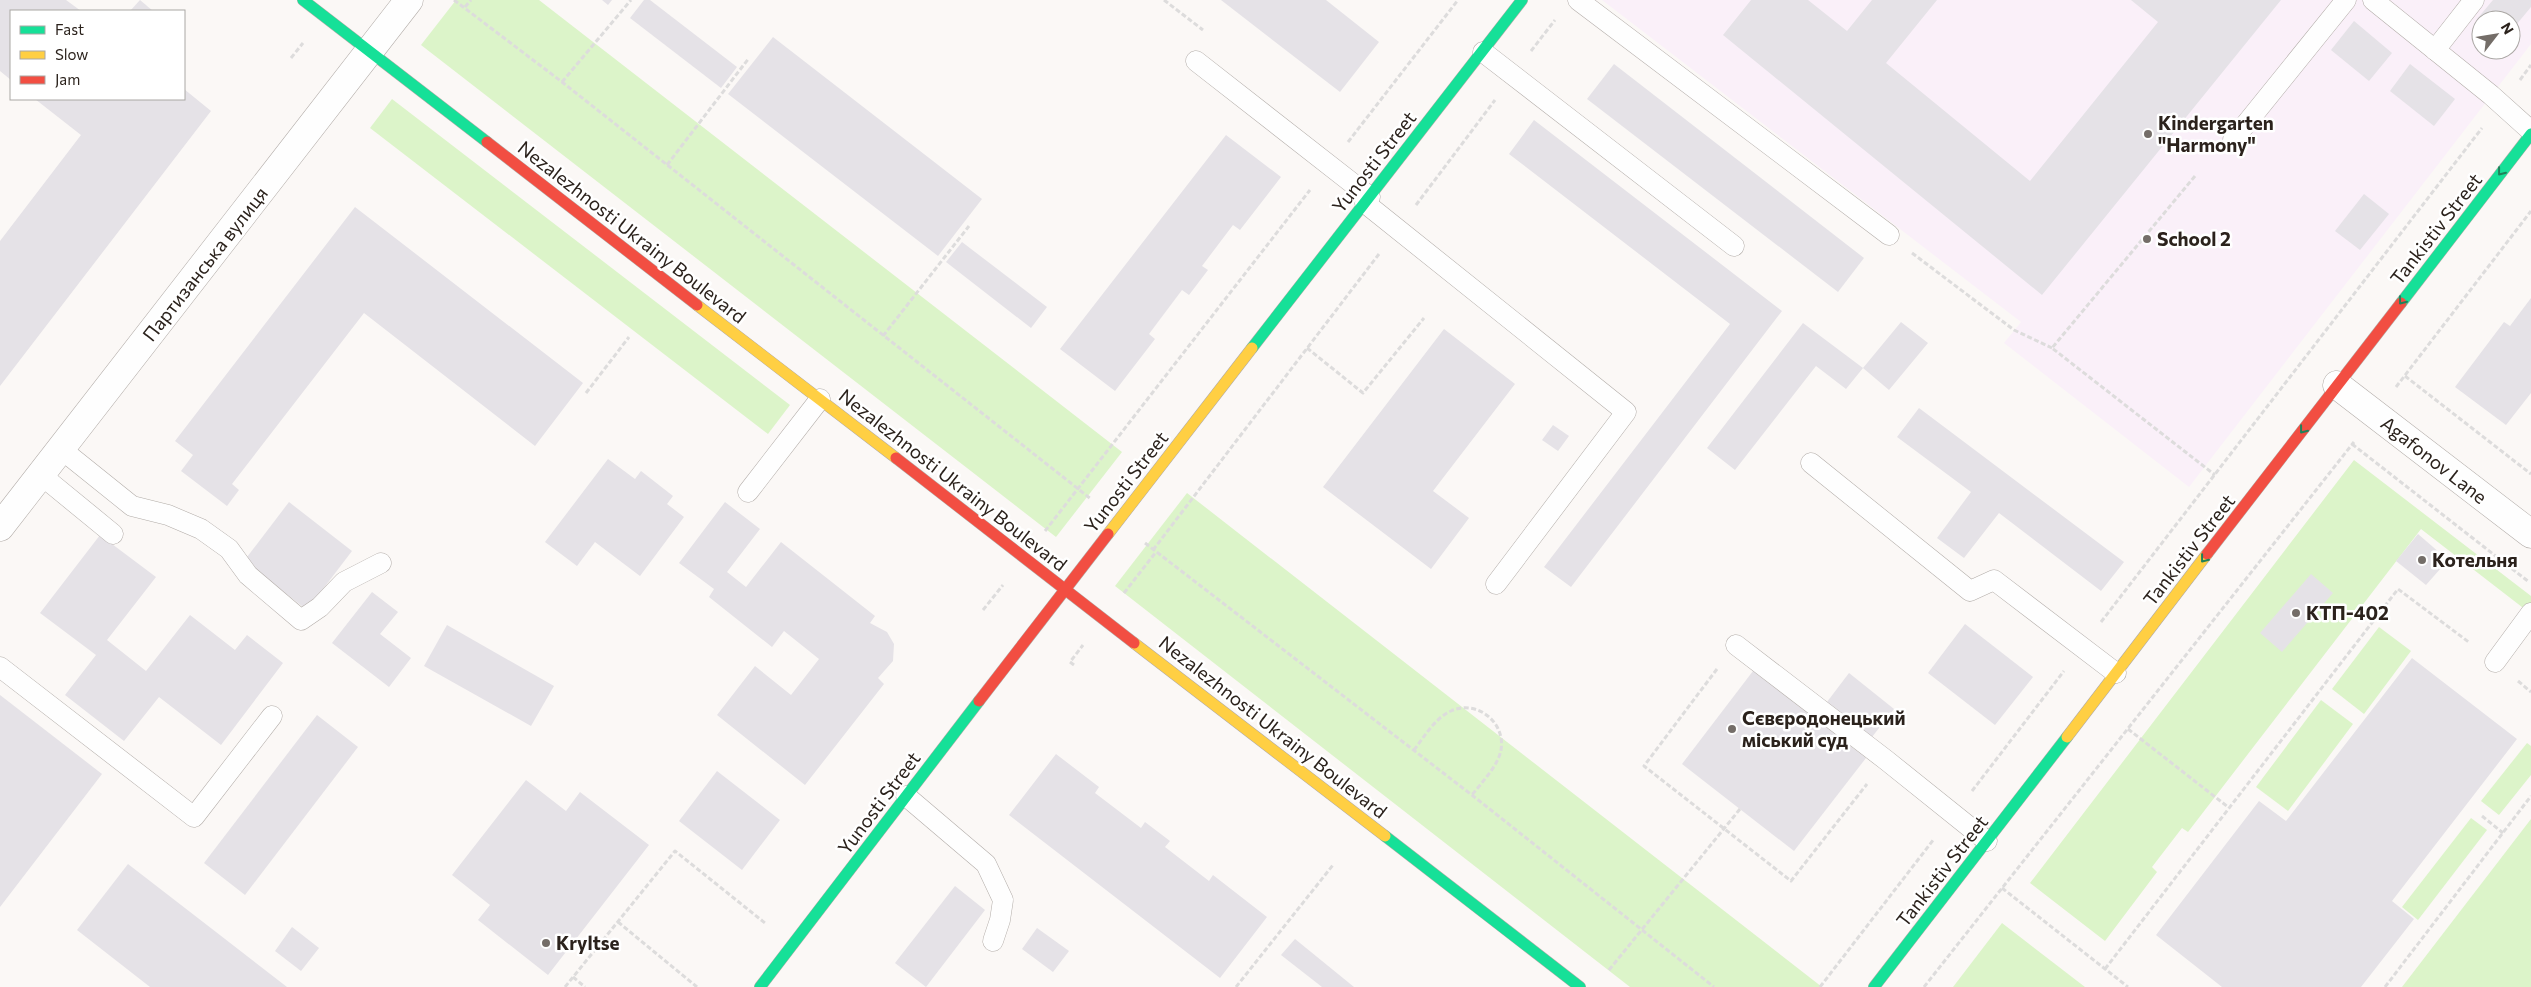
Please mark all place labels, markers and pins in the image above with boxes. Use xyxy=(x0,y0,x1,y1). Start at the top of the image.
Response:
place label: Kindergarten "Harmony" xyxy=(2158,111,2274,156)
marker: Kindergarten "Harmony" xyxy=(2142,128,2154,140)
place label: School 2 xyxy=(2157,227,2231,250)
marker: School 2 xyxy=(2141,233,2153,245)
place label: Котельня xyxy=(2432,548,2518,571)
marker: Котельня xyxy=(2416,554,2428,566)
place label: КТП-402 xyxy=(2306,601,2389,624)
marker: КТП-402 xyxy=(2290,607,2302,619)
place label: Сєвєродонецький міський суд xyxy=(1742,706,1905,751)
marker: Сєвєродонецький міський суд xyxy=(1726,723,1738,735)
place label: Kryltse xyxy=(556,931,620,954)
marker: Kryltse xyxy=(540,937,552,949)

